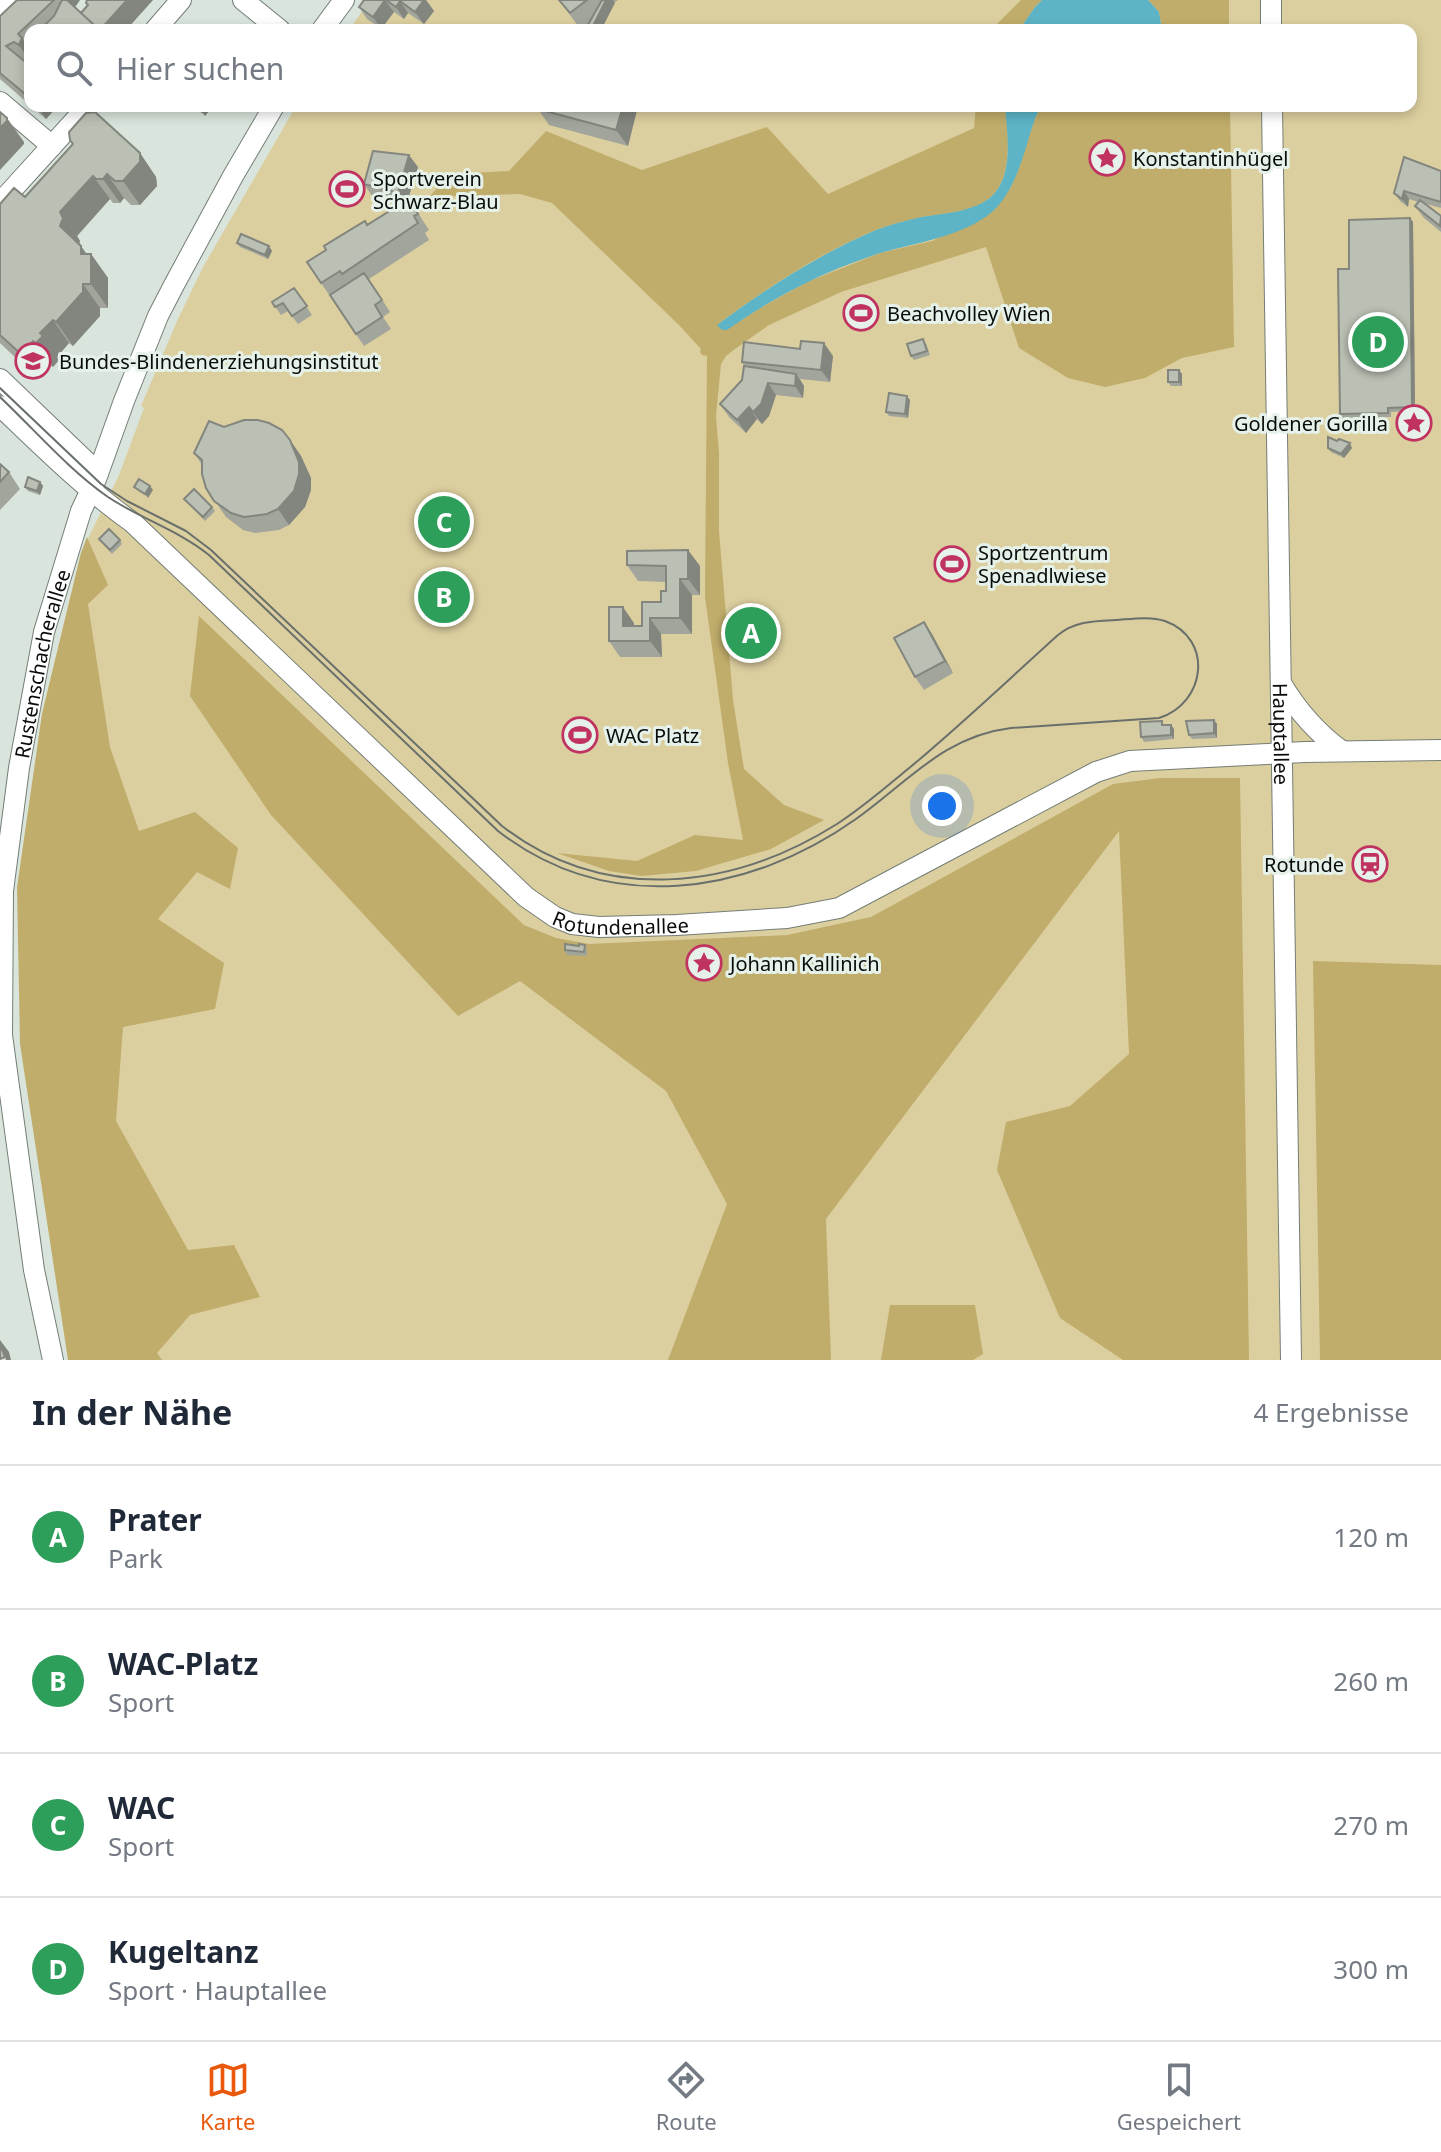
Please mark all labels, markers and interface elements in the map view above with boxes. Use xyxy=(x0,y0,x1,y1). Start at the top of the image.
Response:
search box xyxy=(24,24,1417,112)
icon: search xyxy=(52,46,96,90)
text: Hier suchen xyxy=(116,48,284,89)
place icon: Konstantinhügel xyxy=(1088,139,1126,177)
place label: Konstantinhügel xyxy=(1133,145,1288,172)
place label: Sportverein Schwarz-Blau xyxy=(373,165,499,215)
sports icon: Sportverein Schwarz-Blau xyxy=(328,170,366,208)
sports icon: Beachvolley Wien xyxy=(842,294,880,332)
place label: Beachvolley Wien xyxy=(887,300,1051,327)
pin: D xyxy=(1352,312,1404,372)
school or university icon: Bundes-Blindenerziehungsinstitut xyxy=(14,342,52,380)
place label: Bundes-Blindenerziehungsinstitut xyxy=(59,348,379,375)
place icon: Goldener Gorilla xyxy=(1395,404,1433,442)
place label: Goldener Gorilla xyxy=(1234,410,1388,437)
pin: C xyxy=(418,492,470,552)
place label: Sportzentrum Spenadlwiese xyxy=(978,539,1108,589)
sports icon: Sportzentrum Spenadlwiese xyxy=(933,545,971,583)
street label: Rustenschacherallee xyxy=(8,566,76,761)
pin: B xyxy=(418,567,470,627)
pin: A xyxy=(725,603,777,663)
street label: Hauptallee xyxy=(1267,683,1296,785)
sports icon: WAC Platz xyxy=(561,716,599,754)
place label: WAC Platz xyxy=(606,722,699,749)
your location xyxy=(922,786,962,826)
station icon: Rotunde xyxy=(1351,845,1389,883)
place label: Rotunde xyxy=(1264,851,1344,878)
street label: Rotundenallee xyxy=(549,904,690,941)
place icon: Johann Kallinich xyxy=(685,944,723,982)
place label: Johann Kallinich xyxy=(728,950,880,977)
text: In der Nähe xyxy=(32,1389,232,1435)
text: 4 Ergebnisse xyxy=(1253,1394,1409,1430)
text: Prater xyxy=(108,1499,202,1540)
text: A xyxy=(49,1519,67,1555)
text: 120 m xyxy=(1333,1519,1409,1555)
text: Park xyxy=(108,1540,163,1576)
text: WAC-Platz xyxy=(108,1643,258,1684)
text: B xyxy=(49,1663,67,1699)
text: 260 m xyxy=(1333,1663,1409,1699)
text: Sport xyxy=(108,1684,174,1720)
text: WAC xyxy=(108,1787,175,1828)
text: C xyxy=(50,1807,66,1843)
text: 270 m xyxy=(1333,1807,1409,1843)
text: Sport xyxy=(108,1828,174,1864)
text: Kugeltanz xyxy=(108,1931,259,1972)
text: D xyxy=(48,1951,68,1987)
text: 300 m xyxy=(1333,1951,1409,1987)
text: Sport · Hauptallee xyxy=(108,1972,327,2008)
tab: Karte xyxy=(200,2058,255,2136)
tab: Route xyxy=(656,2058,717,2136)
tab: Gespeichert xyxy=(1117,2058,1241,2136)

